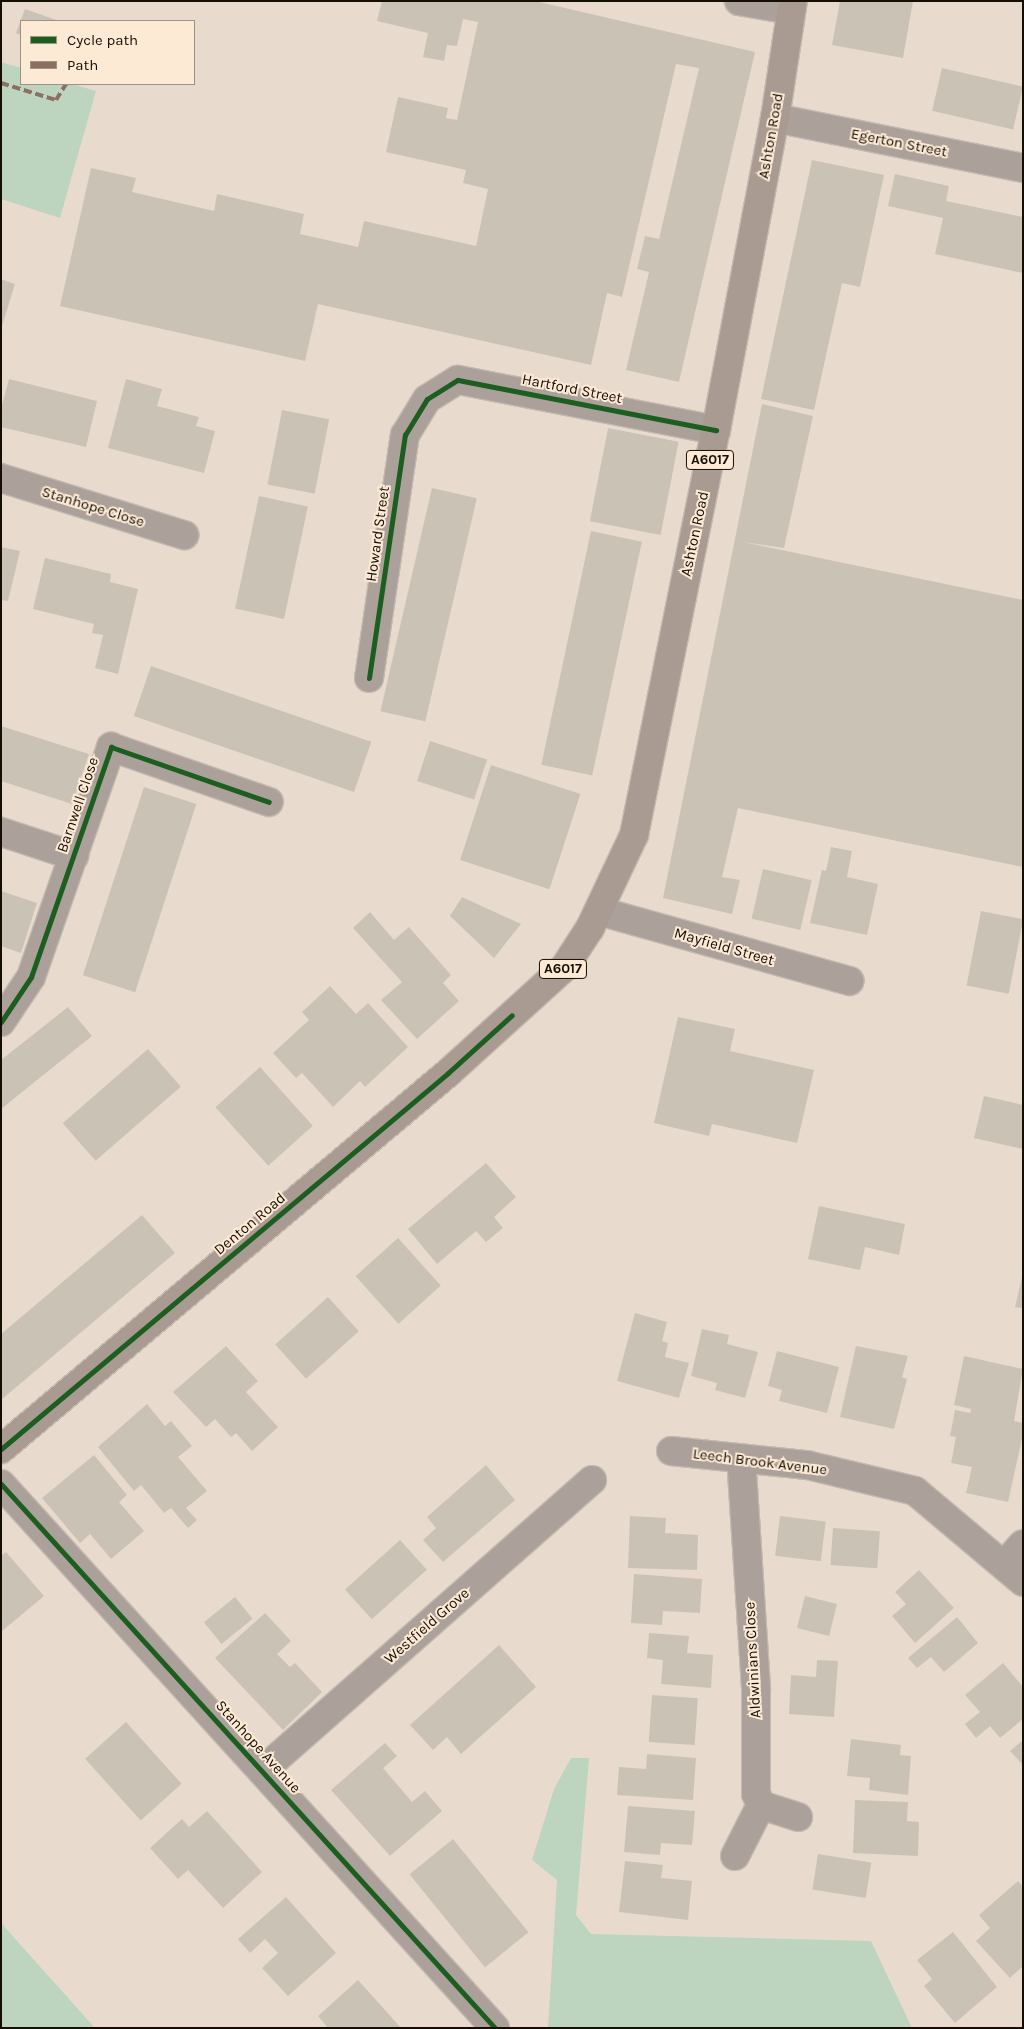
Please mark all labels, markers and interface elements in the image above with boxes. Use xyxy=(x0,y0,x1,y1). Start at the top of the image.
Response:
legend xyxy=(20,20,195,85)
text: Cycle path xyxy=(67,31,138,49)
text: Path xyxy=(67,56,98,74)
street label: Ashton Road xyxy=(755,92,787,180)
street label: Egerton Street xyxy=(849,125,949,161)
street label: Hartford Street xyxy=(520,370,624,408)
road number: A6017 xyxy=(685,448,735,472)
street label: Stanhope Close xyxy=(39,483,147,531)
street label: Howard Street xyxy=(362,485,394,583)
street label: Ashton Road xyxy=(677,490,713,578)
street label: Barnwell Close xyxy=(53,755,103,855)
street label: Mayfield Street xyxy=(672,924,776,970)
road number: A6017 xyxy=(538,958,588,981)
street label: Denton Road xyxy=(211,1189,289,1259)
street label: Leech Brook Avenue xyxy=(692,1445,828,1479)
street label: Westfield Grove xyxy=(381,1584,473,1668)
street label: Aldwinians Close xyxy=(741,1601,765,1719)
street label: Stanhope Avenue xyxy=(212,1697,304,1797)

